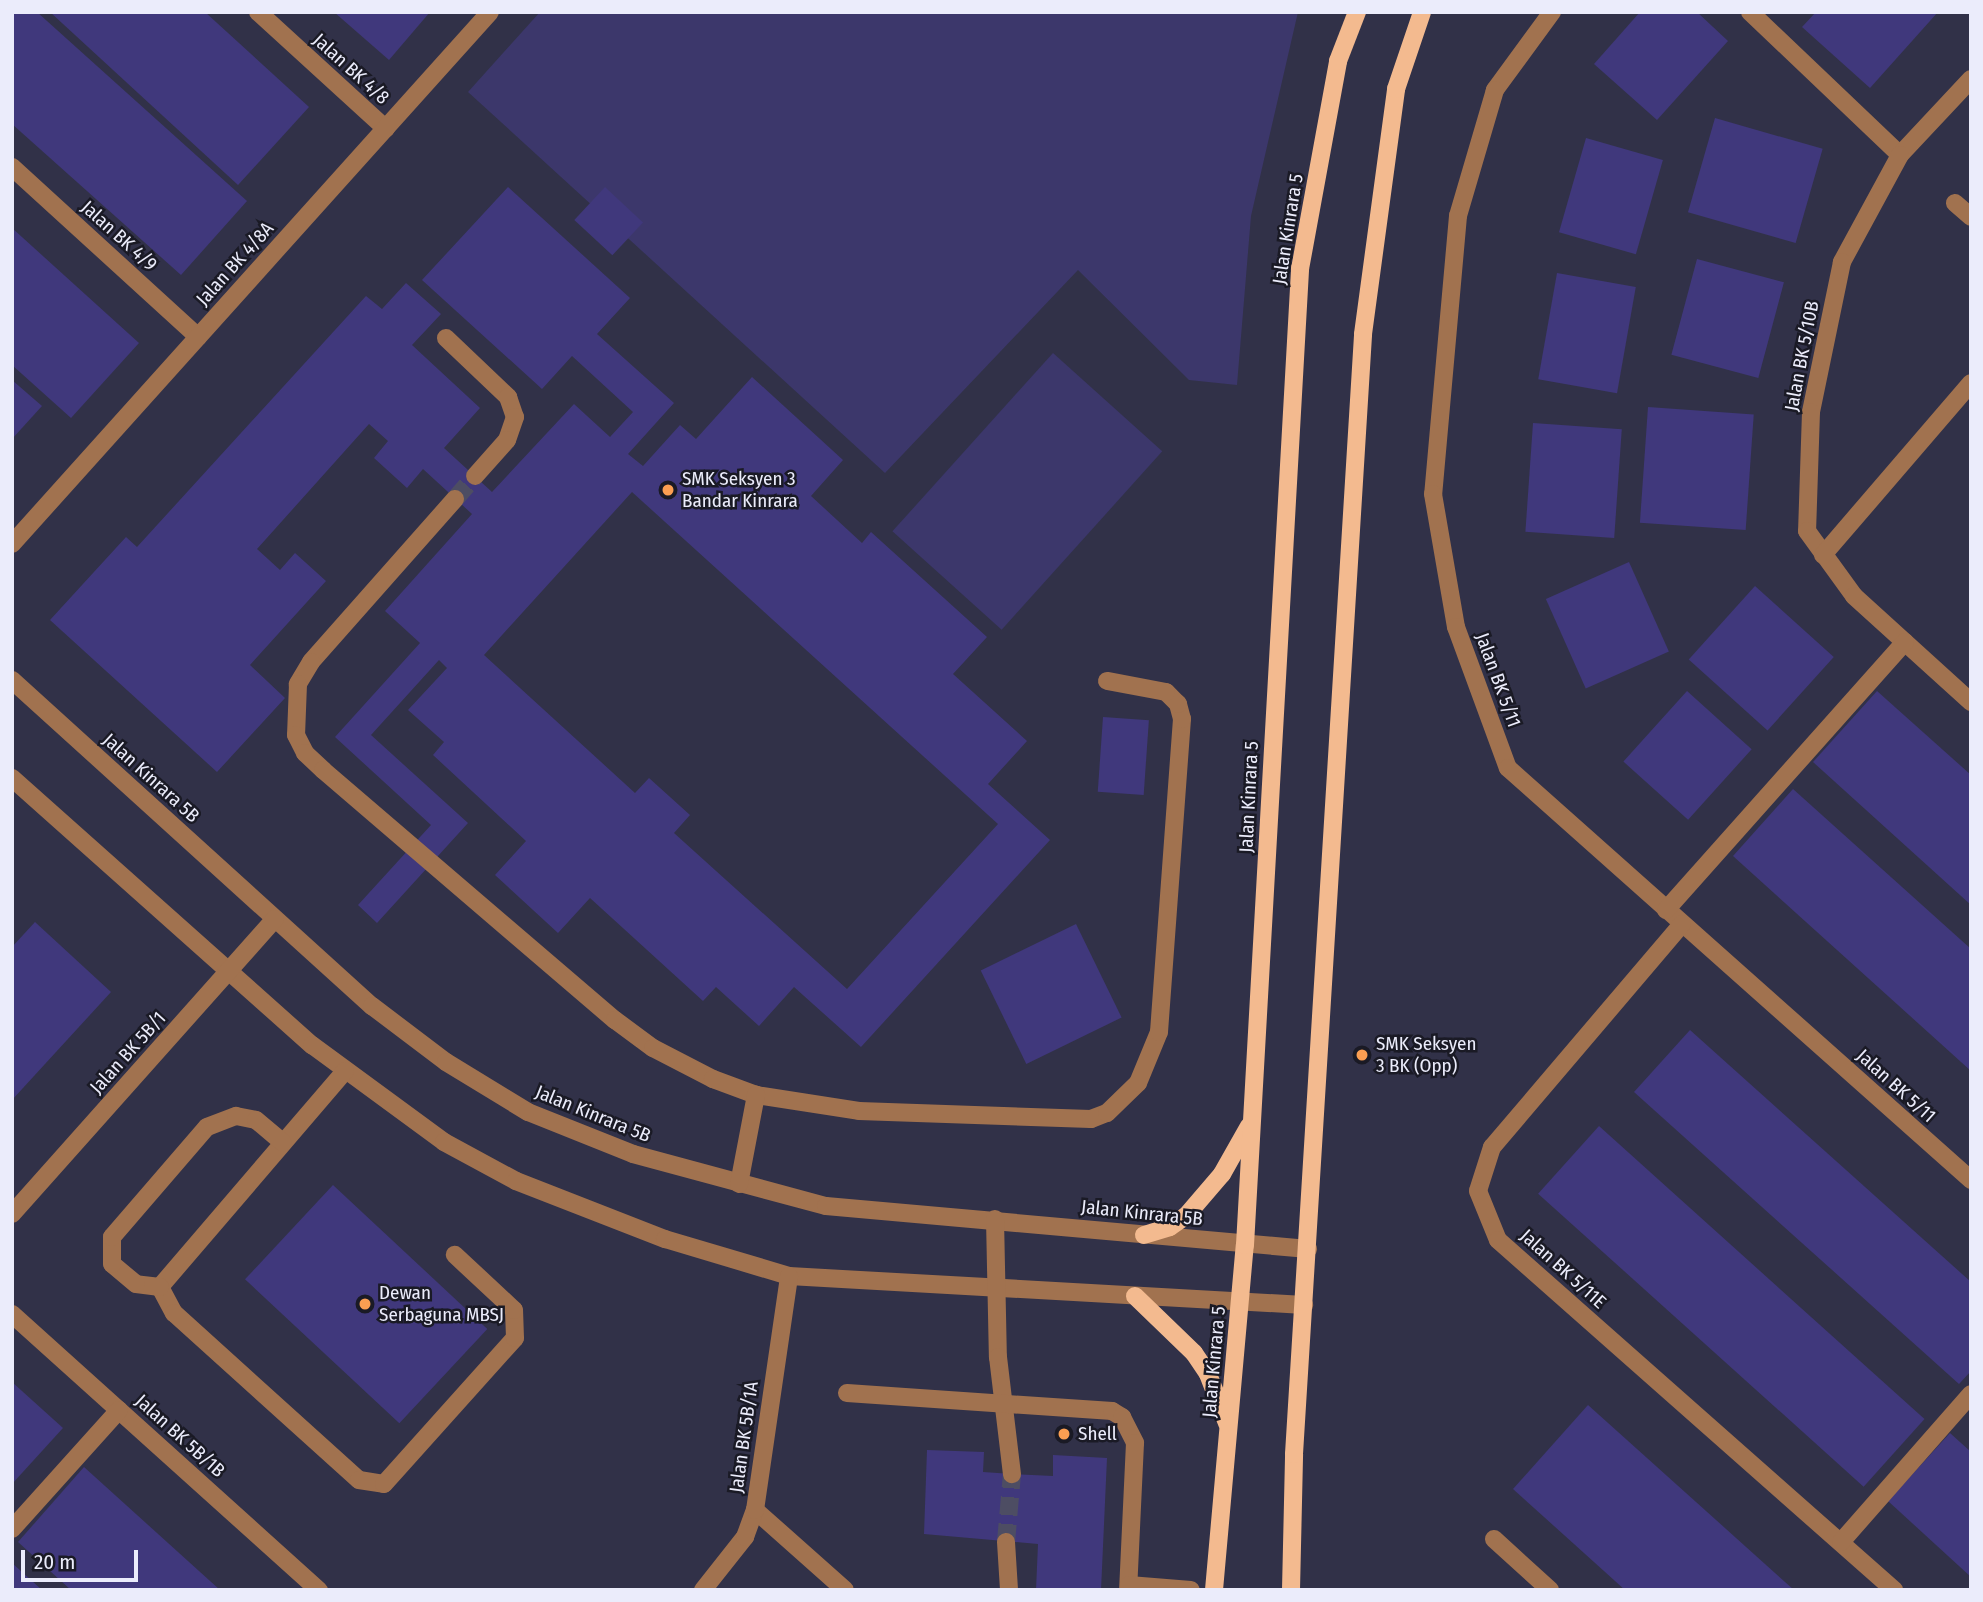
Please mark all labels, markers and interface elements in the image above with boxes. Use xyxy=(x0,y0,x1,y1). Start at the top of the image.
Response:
street label: Jalan BK 4/8 xyxy=(308,29,394,109)
street label: Jalan Kinrara 5 xyxy=(1268,172,1308,286)
street label: Jalan BK 4/9 xyxy=(76,196,162,276)
street label: Jalan BK 4/8A xyxy=(192,217,278,311)
street label: Jalan BK 5/10B xyxy=(1780,299,1824,413)
place label: SMK Seksyen 3 Bandar Kinrara xyxy=(682,468,798,512)
marker: SMK Seksyen 3 Bandar Kinrara xyxy=(660,482,676,498)
street label: Jalan BK 5/11 xyxy=(1470,630,1526,730)
street label: Jalan Kinrara 5B xyxy=(98,729,204,827)
street label: Jalan Kinrara 5 xyxy=(1235,741,1263,853)
street label: Jalan BK 5B/1 xyxy=(85,1007,171,1099)
place label: SMK Seksyen 3 BK (Opp) xyxy=(1376,1033,1476,1077)
street label: Jalan BK 5/11 xyxy=(1852,1045,1940,1127)
marker: SMK Seksyen 3 BK (Opp) xyxy=(1354,1047,1370,1063)
street label: Jalan Kinrara 5B xyxy=(532,1081,654,1147)
street label: Jalan Kinrara 5B xyxy=(1080,1195,1204,1231)
street label: Jalan BK 5/11E xyxy=(1515,1225,1611,1313)
place label: Dewan Serbaguna MBSJ xyxy=(379,1282,504,1326)
marker: Dewan Serbaguna MBSJ xyxy=(357,1296,373,1312)
street label: Jalan Kinrara 5 xyxy=(1198,1305,1230,1419)
street label: Jalan BK 5B/1A xyxy=(725,1380,763,1494)
street label: Jalan BK 5B/1B xyxy=(131,1390,229,1482)
place label: Shell xyxy=(1078,1423,1117,1445)
marker: Shell xyxy=(1056,1426,1072,1442)
scale bar xyxy=(24,1536,142,1580)
text: 20 m xyxy=(34,1549,75,1575)

